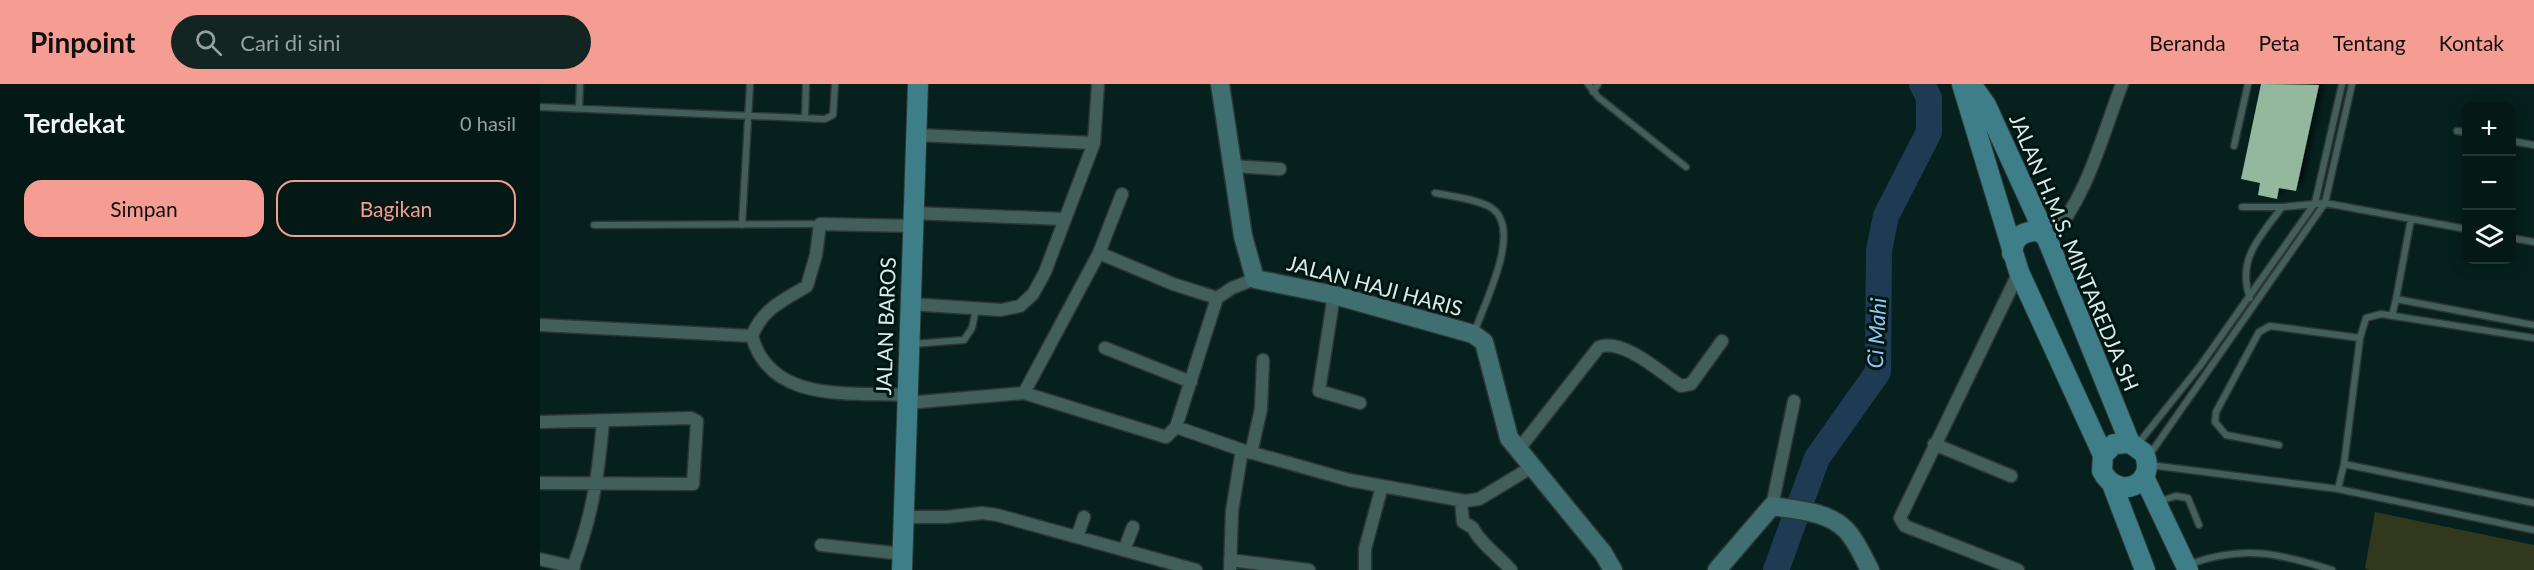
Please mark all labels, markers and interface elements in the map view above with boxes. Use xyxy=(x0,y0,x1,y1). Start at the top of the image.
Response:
search box xyxy=(171,15,591,69)
text: Pinpoint xyxy=(30,25,135,59)
icon: search xyxy=(192,26,225,59)
text: Cari di sini xyxy=(240,29,340,56)
text: Beranda xyxy=(2149,30,2226,55)
text: Peta xyxy=(2259,30,2300,55)
text: Tentang xyxy=(2333,30,2406,55)
text: Kontak xyxy=(2439,30,2504,55)
map controls xyxy=(2462,102,2516,264)
button: + xyxy=(2462,102,2516,156)
text: Terdekat xyxy=(24,107,125,139)
street label: JALAN H.M.S. MINTAREDJA SH xyxy=(2005,110,2145,394)
text: 0 hasil xyxy=(460,111,516,135)
button: − xyxy=(2462,156,2516,210)
button: Simpan xyxy=(24,180,264,237)
button: Bagikan xyxy=(276,180,516,237)
button: layers xyxy=(2462,210,2516,264)
street label: JALAN HAJI HARIS xyxy=(1285,250,1465,320)
street label: JALAN BAROS xyxy=(870,257,900,395)
water label: Ci Mahi xyxy=(1861,297,1891,369)

